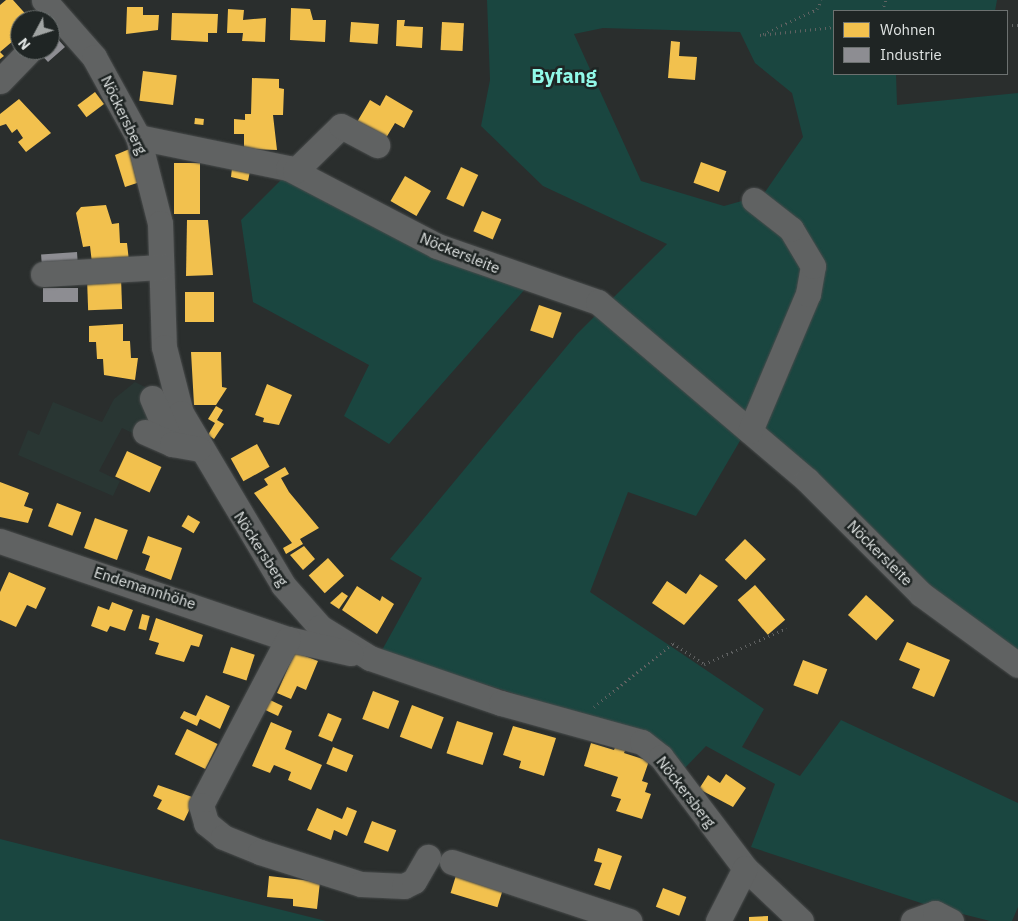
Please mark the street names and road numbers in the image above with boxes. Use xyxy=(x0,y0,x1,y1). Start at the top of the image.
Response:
street label: Nöckersberg xyxy=(97,73,151,157)
street label: Nöckersleite xyxy=(417,229,503,277)
street label: Nöckersberg xyxy=(230,508,292,590)
street label: Nöckersleite xyxy=(844,517,916,589)
street label: Endemannhöhe xyxy=(92,563,198,613)
street label: Nöckersberg xyxy=(653,753,719,831)

